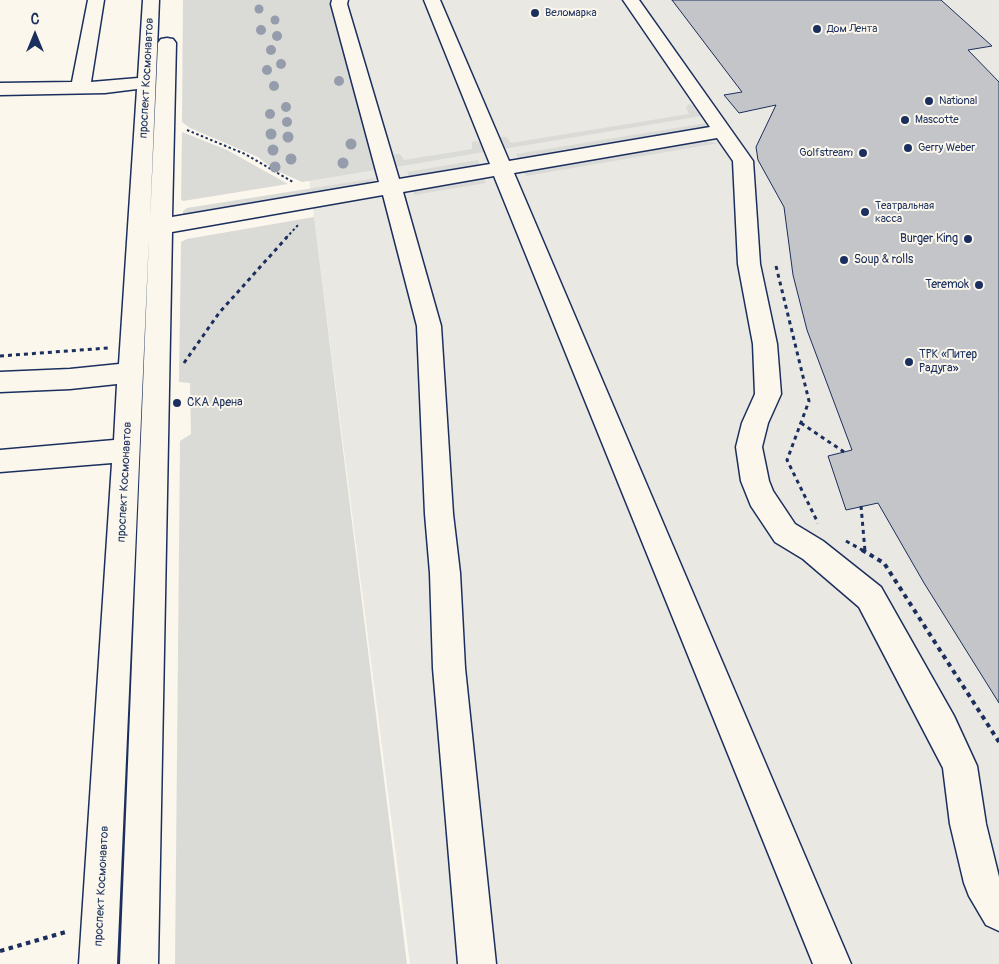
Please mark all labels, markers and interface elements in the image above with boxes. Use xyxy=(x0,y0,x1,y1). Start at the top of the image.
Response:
place label: Веломарка xyxy=(545,6,597,20)
marker: Веломарка xyxy=(529,7,541,19)
north arrow xyxy=(10,10,60,60)
text: С xyxy=(31,11,39,28)
street label: проспект Космонавтов xyxy=(137,17,157,139)
place label: Дом Лента xyxy=(827,22,877,36)
marker: Дом Лента xyxy=(811,23,823,35)
place label: National xyxy=(939,94,977,108)
marker: National xyxy=(923,95,935,107)
place label: Mascotte xyxy=(915,113,959,127)
marker: Mascotte xyxy=(899,114,911,126)
place label: Gerry Weber xyxy=(918,141,975,155)
marker: Gerry Weber xyxy=(902,142,914,154)
place label: Golfstream xyxy=(799,146,853,160)
marker: Golfstream xyxy=(857,147,869,159)
place label: Театральная касса xyxy=(875,199,934,225)
marker: Театральная касса xyxy=(859,206,871,218)
place label: Burger King xyxy=(900,232,958,246)
marker: Burger King xyxy=(962,233,974,245)
place label: Soup & rolls xyxy=(854,253,913,267)
marker: Soup & rolls xyxy=(838,254,850,266)
place label: Teremok xyxy=(925,278,969,292)
marker: Teremok xyxy=(973,279,985,291)
place label: ТРК «Питер Радуга» xyxy=(919,348,977,376)
marker: ТРК «Питер Радуга» xyxy=(903,356,915,368)
place label: СКА Арена xyxy=(187,396,243,410)
marker: СКА Арена xyxy=(171,397,183,409)
street label: проспект Космонавтов xyxy=(115,421,135,543)
street label: проспект Космонавтов xyxy=(92,825,112,947)

